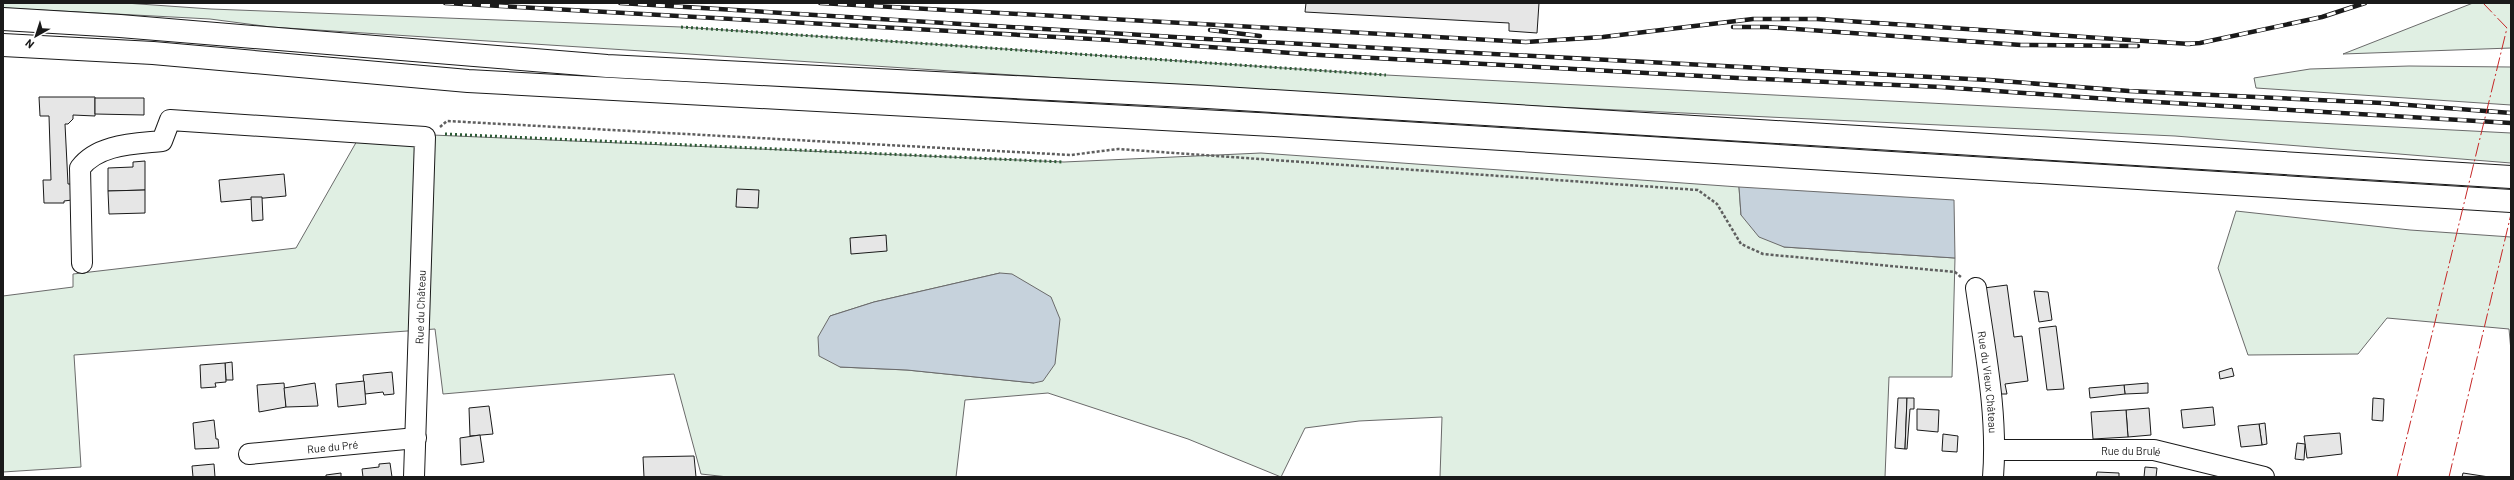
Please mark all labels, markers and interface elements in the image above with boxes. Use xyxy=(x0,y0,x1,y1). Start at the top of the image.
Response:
north arrow xyxy=(16,16,56,56)
text: N xyxy=(22,37,36,52)
street label: Rue du Château xyxy=(412,270,428,344)
street label: Rue du Vieux Château xyxy=(1976,330,2000,434)
street label: Rue du Pré xyxy=(307,437,359,455)
street label: Rue du Brulé xyxy=(2101,444,2163,458)

